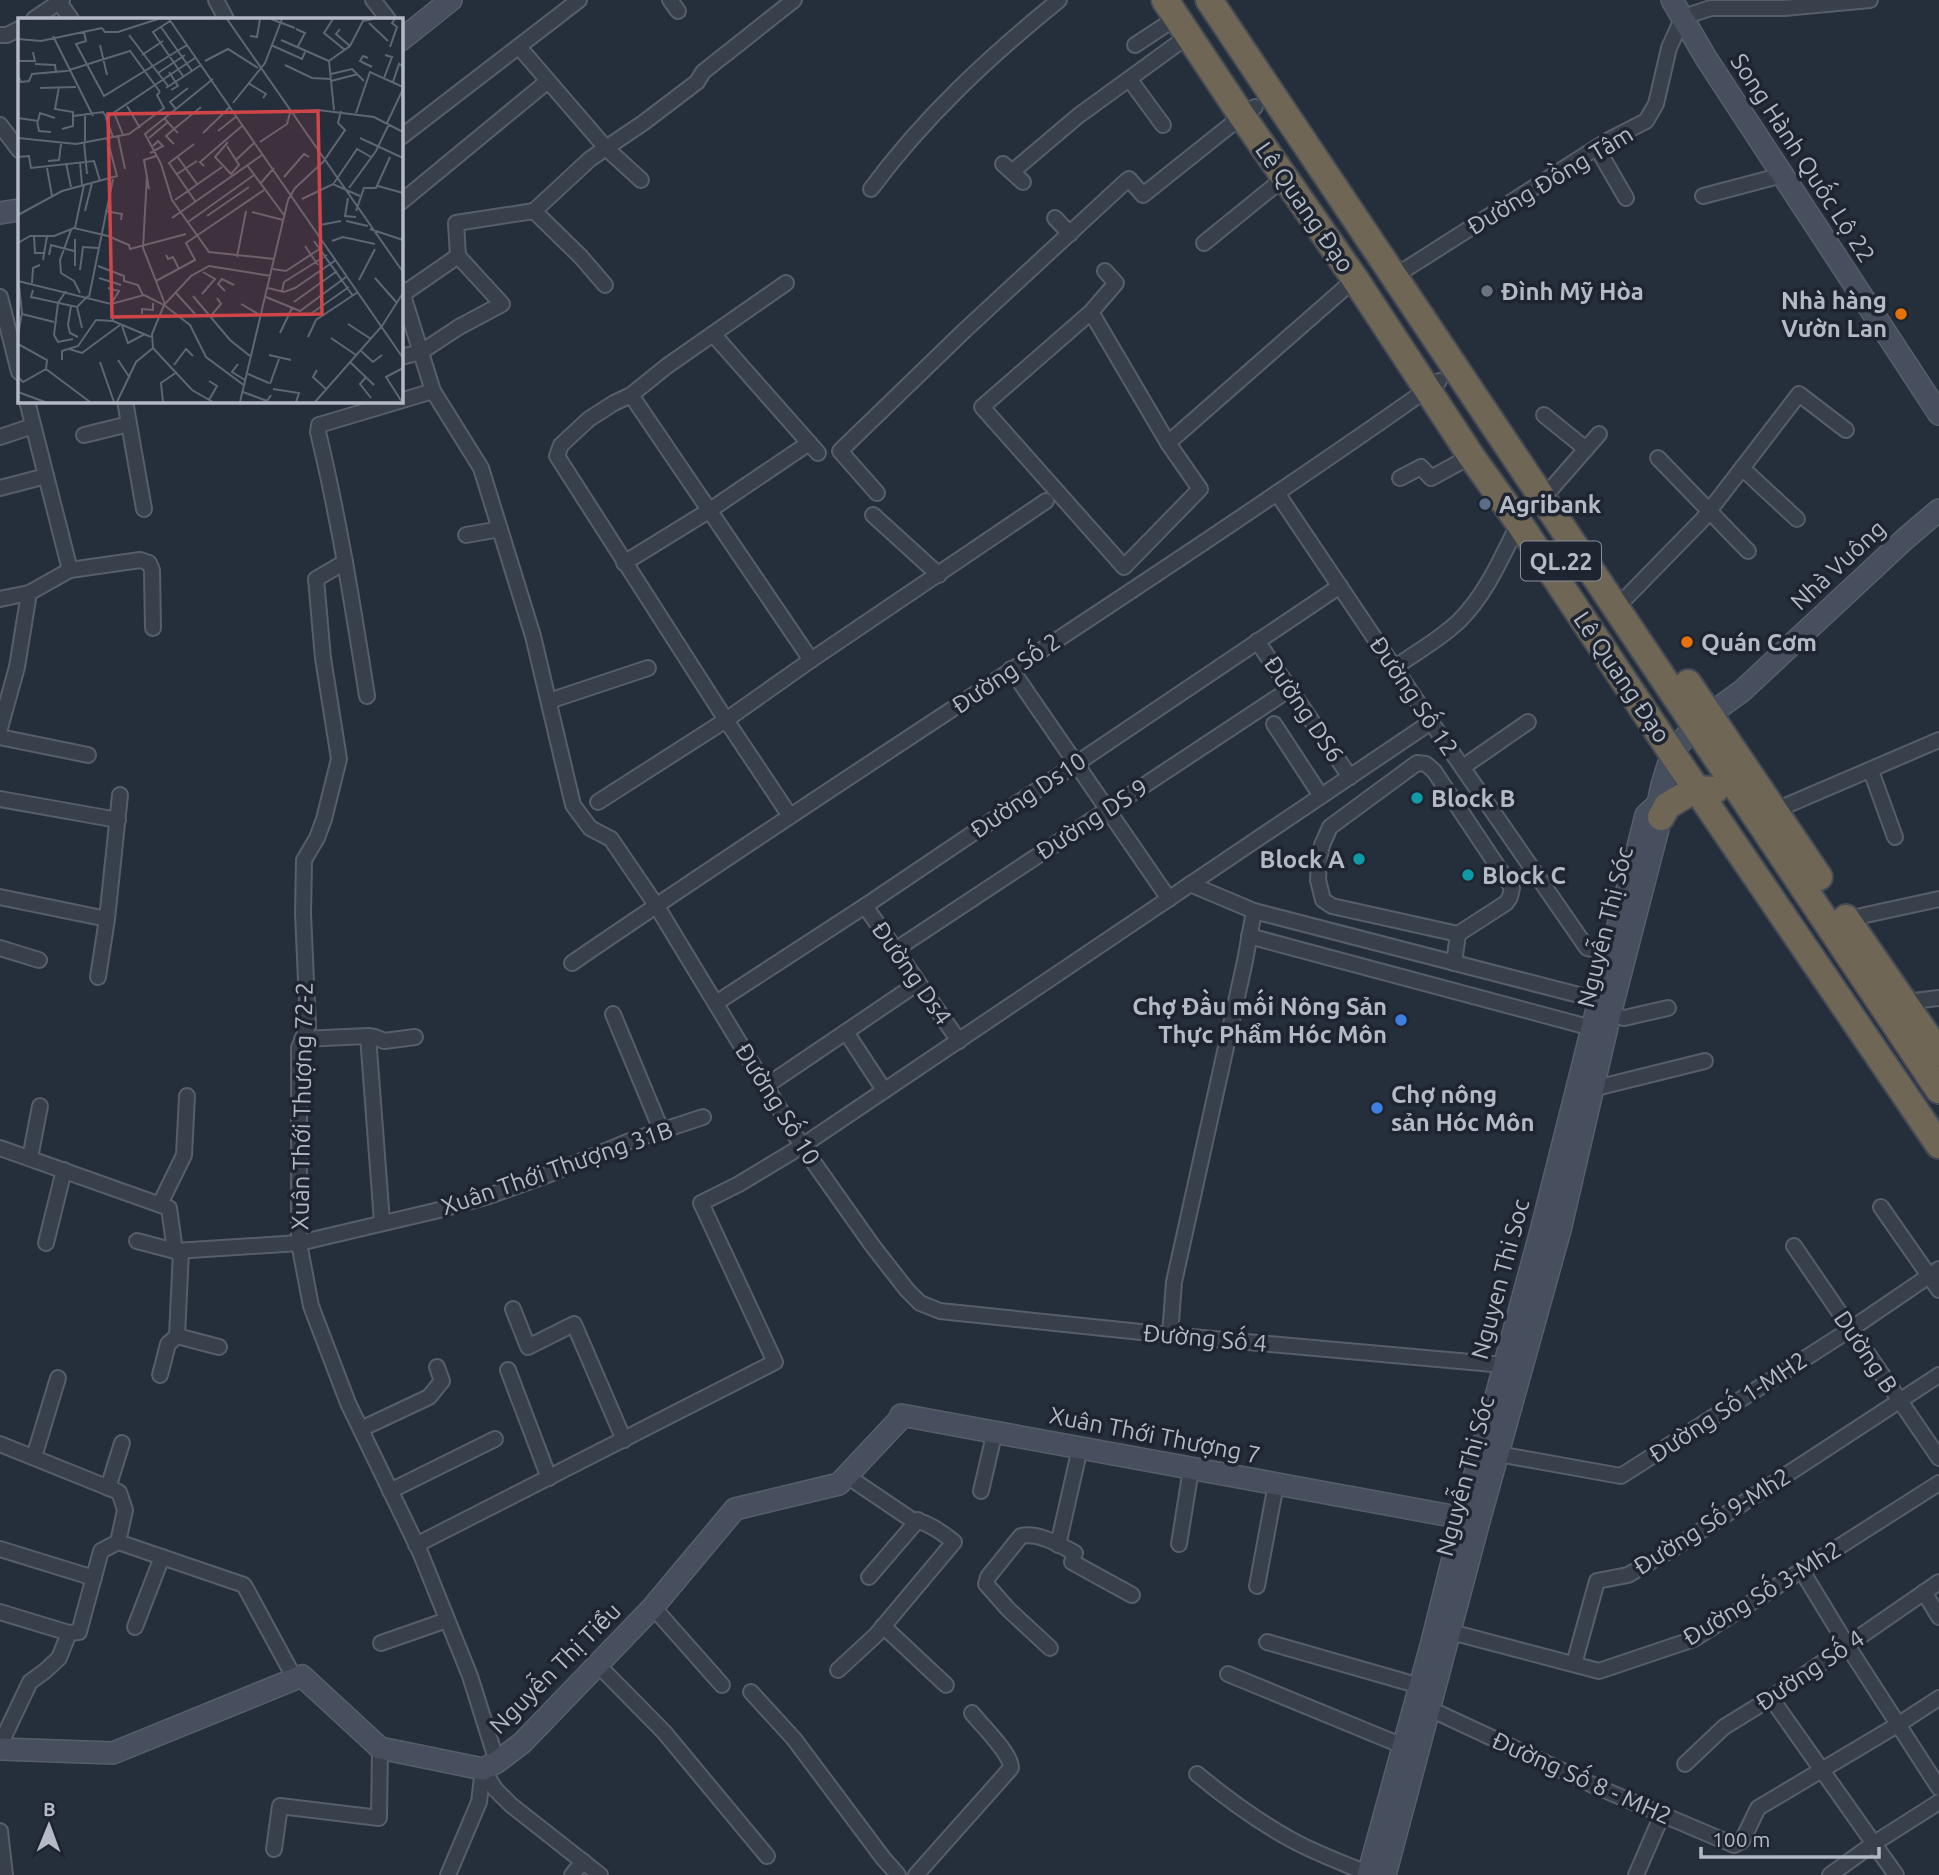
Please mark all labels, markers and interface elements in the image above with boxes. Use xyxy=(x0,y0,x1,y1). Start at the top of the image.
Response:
inset map xyxy=(18,18,402,402)
street label: Song Hành Quốc Lộ 22 xyxy=(1725,46,1884,267)
street label: Đường Đồng Tâm xyxy=(1460,117,1638,240)
street label: Lê Quang Đạo xyxy=(1250,137,1360,277)
place label: Đình Mỹ Hòa xyxy=(1501,278,1644,305)
marker: Đình Mỹ Hòa xyxy=(1479,283,1495,299)
place label: Nhà hàng Vườn Lan xyxy=(1781,287,1887,342)
marker: Nhà hàng Vườn Lan xyxy=(1893,306,1909,322)
place label: Agribank xyxy=(1499,491,1602,518)
marker: Agribank xyxy=(1477,496,1493,512)
street label: Nhà Vuông xyxy=(1785,515,1891,615)
road number: QL.22 xyxy=(1521,541,1601,580)
street label: Lê Quang Đạo xyxy=(1568,606,1676,748)
street label: Đường Số 2 xyxy=(945,624,1065,719)
street label: Đường Số 12 xyxy=(1364,629,1467,761)
place label: Quán Cơm xyxy=(1701,629,1817,656)
marker: Quán Cơm xyxy=(1679,634,1695,650)
street label: Đường DS6 xyxy=(1259,651,1349,767)
street label: Đường Ds10 xyxy=(965,747,1091,843)
street label: Đường DS 9 xyxy=(1031,773,1153,865)
place label: Block B xyxy=(1431,785,1515,812)
marker: Block B xyxy=(1409,790,1425,806)
street label: Nguyễn Thị Sóc xyxy=(1569,843,1638,1010)
place label: Block A xyxy=(1260,846,1345,873)
marker: Block A xyxy=(1351,851,1367,867)
place label: Block C xyxy=(1482,862,1566,889)
marker: Block C xyxy=(1460,867,1476,883)
street label: Đường Ds4 xyxy=(867,916,957,1030)
street label: Xuân Thới Thượng 72-2 xyxy=(286,982,318,1230)
place label: Chợ Đầu mối Nông Sản Thực Phẩm Hóc Môn xyxy=(1132,988,1387,1048)
marker: Chợ Đầu mối Nông Sản Thực Phẩm Hóc Môn xyxy=(1393,1012,1409,1028)
street label: Đường Số 10 xyxy=(730,1036,829,1170)
place label: Chợ nông sản Hóc Môn xyxy=(1391,1081,1535,1136)
marker: Chợ nông sản Hóc Môn xyxy=(1369,1100,1385,1116)
street label: Xuân Thới Thượng 31B xyxy=(438,1116,676,1220)
street label: Nguyen Thi Soc xyxy=(1466,1196,1534,1362)
street label: Dường B xyxy=(1829,1306,1903,1398)
street label: Đường Số 4 xyxy=(1142,1315,1268,1357)
street label: Đường Số 1-MH2 xyxy=(1642,1343,1812,1468)
street label: Nguyễn Thị Sóc xyxy=(1428,1392,1499,1559)
street label: Xuân Thới Thượng 7 xyxy=(1047,1401,1263,1469)
street label: Đường Số 9-Mh2 xyxy=(1627,1459,1795,1580)
street label: Đường Số 3-Mh2 xyxy=(1676,1532,1846,1651)
street label: Nguyễn Thị Tiểu xyxy=(482,1595,626,1739)
street label: Đường Số 4 xyxy=(1749,1621,1869,1716)
street label: Đường Số 8 - MH2 xyxy=(1488,1723,1677,1830)
north arrow xyxy=(14,1791,84,1861)
text: B xyxy=(43,1798,56,1820)
scale bar xyxy=(1701,1815,1880,1859)
text: 100 m xyxy=(1712,1827,1770,1851)

